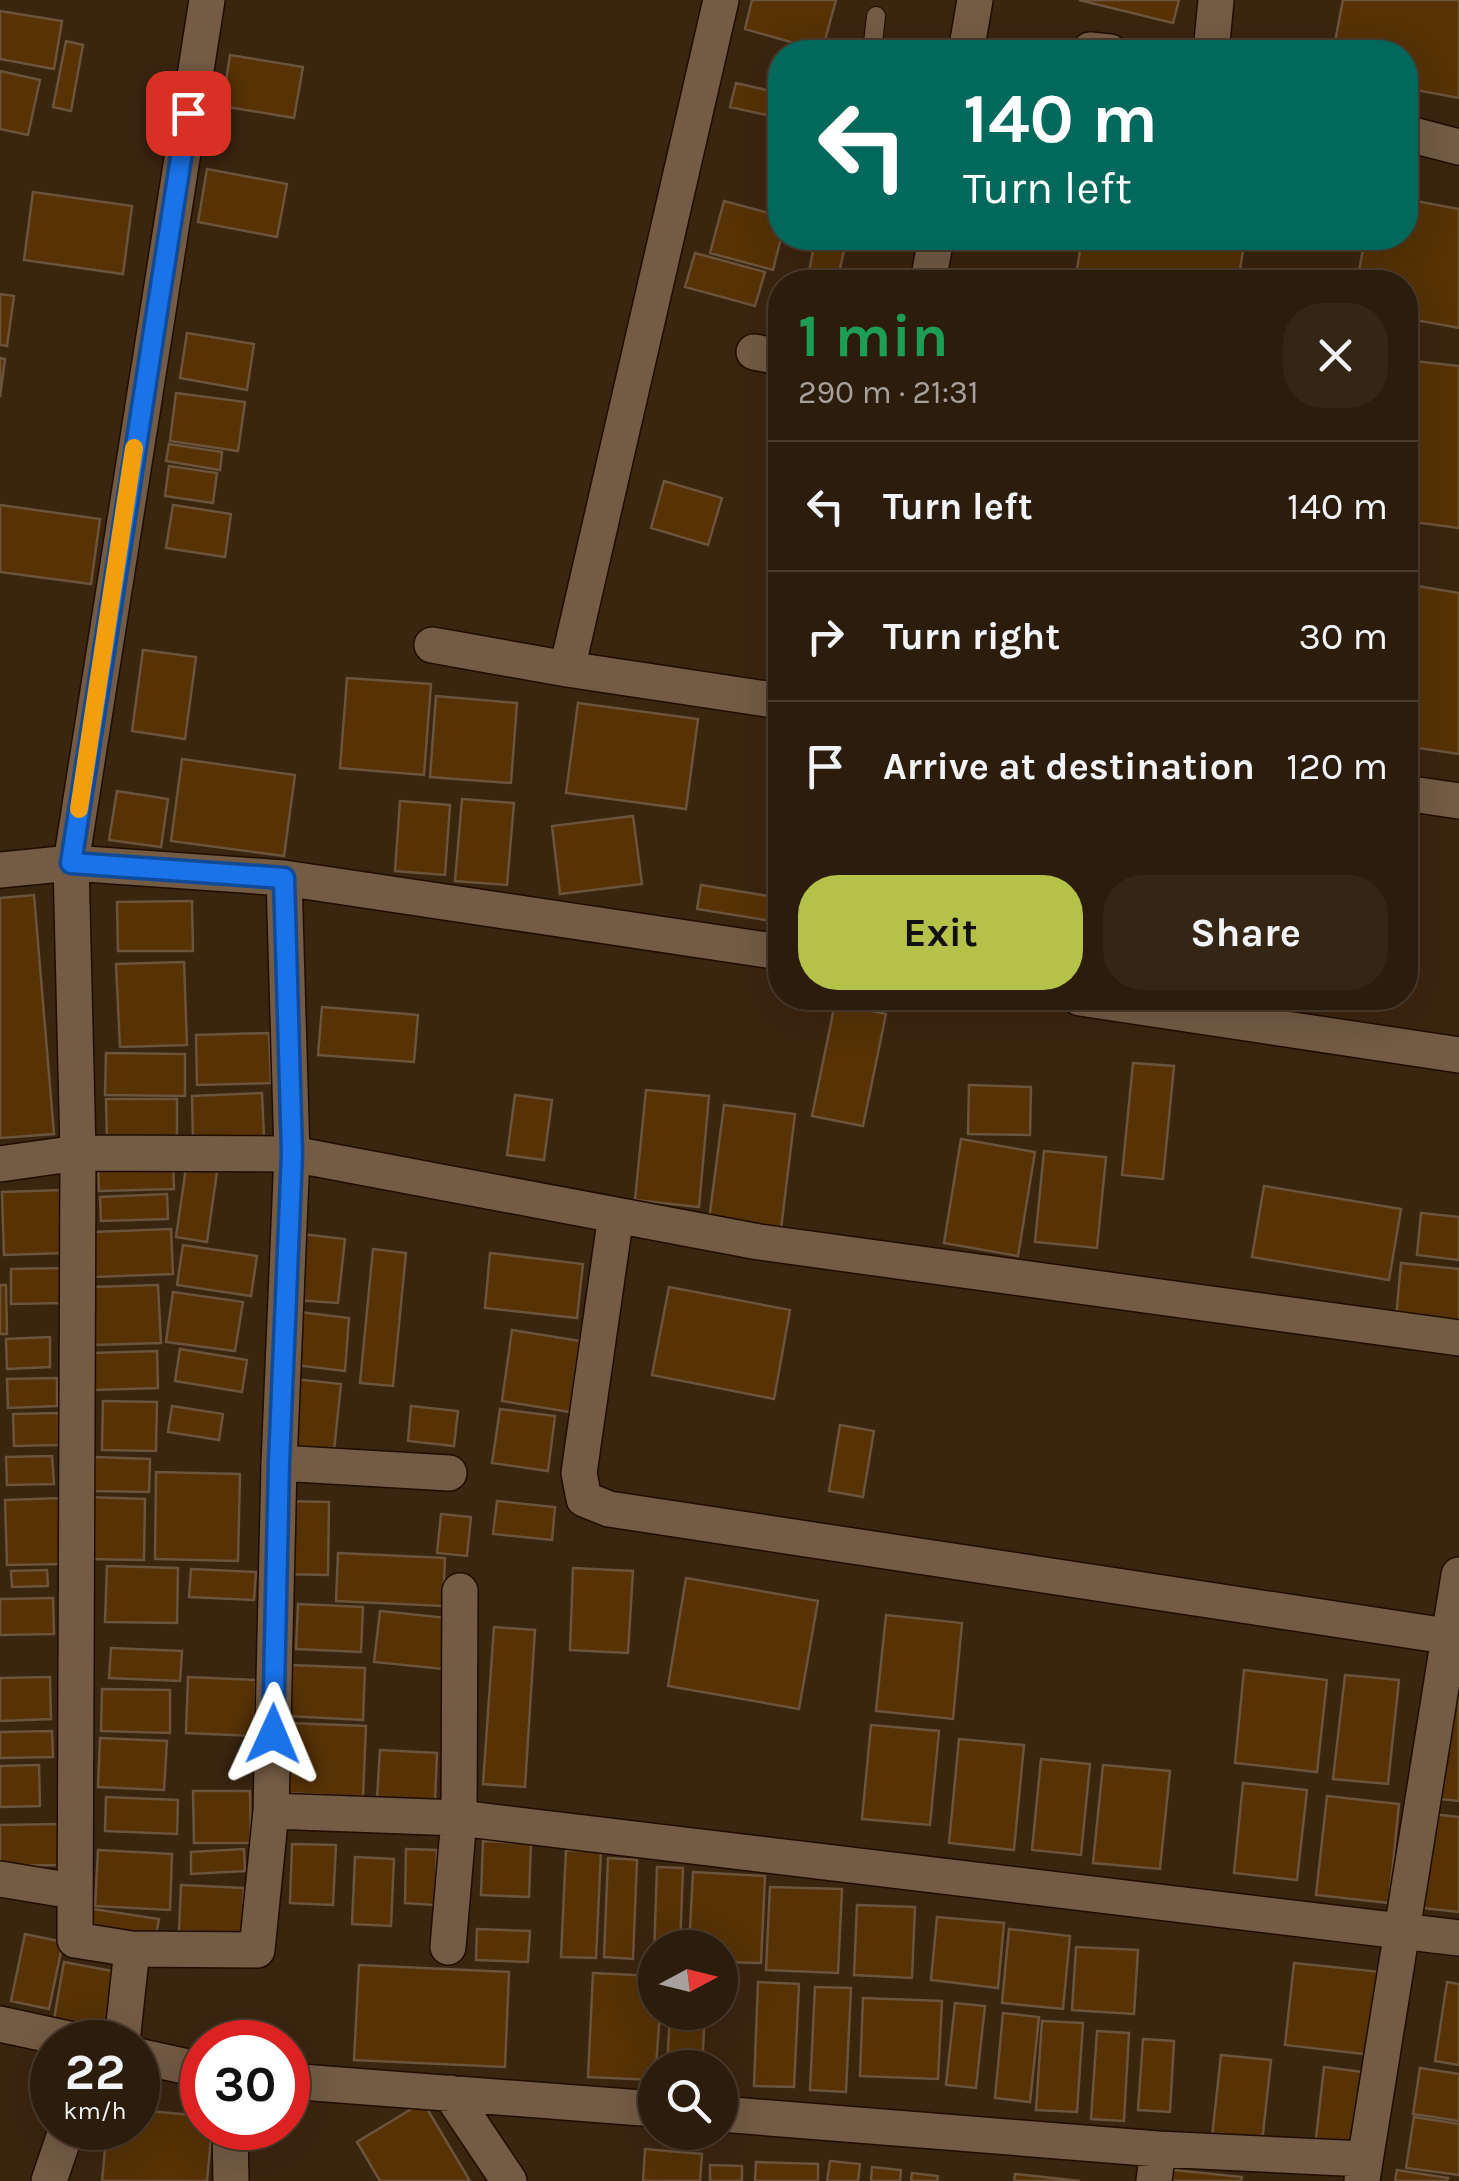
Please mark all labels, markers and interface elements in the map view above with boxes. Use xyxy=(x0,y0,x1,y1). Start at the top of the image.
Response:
pin xyxy=(146,71,231,156)
text: 140 m xyxy=(963,78,1158,160)
icon: left xyxy=(798,80,928,210)
icon: arrive xyxy=(161,86,216,141)
text: Turn left xyxy=(963,162,1132,214)
text: 1 min xyxy=(798,301,949,371)
button: close xyxy=(1283,303,1388,408)
text: 290 m · 21:31 xyxy=(798,374,979,411)
icon: left xyxy=(798,479,853,534)
text: Turn left xyxy=(883,484,1033,529)
text: 140 m xyxy=(1287,484,1388,529)
icon: right xyxy=(798,609,853,664)
text: Turn right xyxy=(883,614,1060,659)
text: 30 m xyxy=(1298,614,1388,659)
icon: arrive xyxy=(798,739,853,794)
text: Arrive at destination xyxy=(883,744,1255,789)
text: 120 m xyxy=(1286,744,1388,789)
button: Exit xyxy=(798,875,1083,990)
button: Share xyxy=(1103,875,1388,990)
position arrow xyxy=(221,1682,325,1786)
north arrow xyxy=(638,1930,738,2030)
map controls xyxy=(638,1930,738,2150)
speed limit sign: 30 xyxy=(180,2020,310,2150)
text: 22 xyxy=(65,2043,125,2102)
button: search xyxy=(638,2050,738,2150)
text: km/h xyxy=(63,2096,127,2125)

